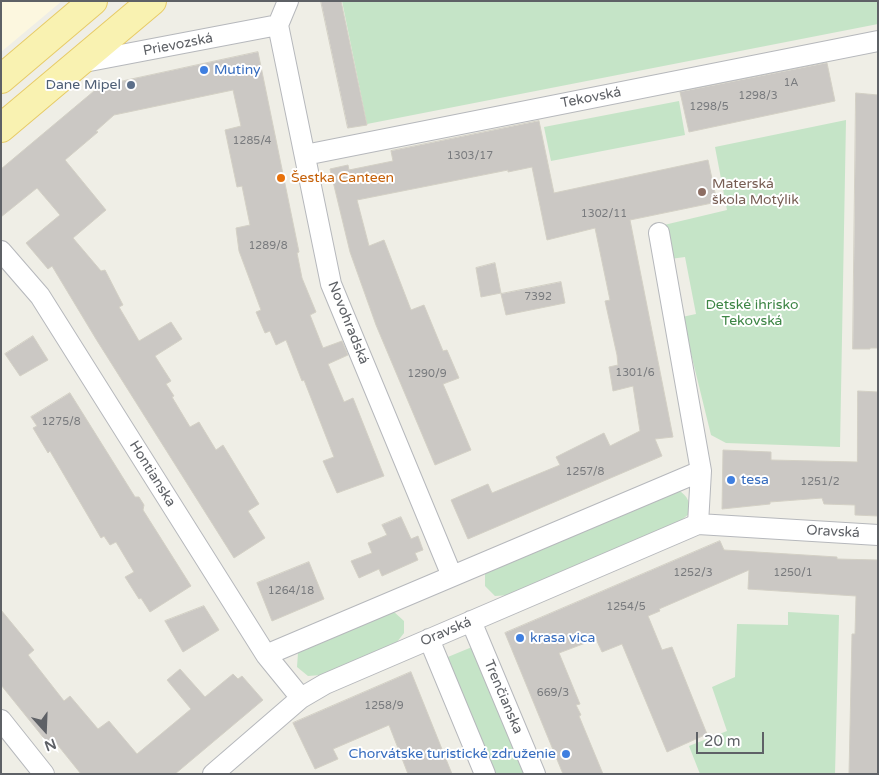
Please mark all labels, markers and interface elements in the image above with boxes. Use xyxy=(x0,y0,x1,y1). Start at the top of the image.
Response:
street label: Prievozská xyxy=(142,30,214,60)
place label: Mutiny xyxy=(214,62,261,78)
marker: Mutiny xyxy=(198,64,210,76)
house number: 1A xyxy=(783,76,799,90)
place label: Dane Mipel xyxy=(46,77,121,93)
marker: Dane Mipel xyxy=(125,79,137,91)
street label: Tekovská xyxy=(559,84,623,112)
house number: 1298/3 xyxy=(738,89,778,103)
house number: 1298/5 xyxy=(689,100,729,114)
house number: 1285/4 xyxy=(233,134,271,148)
house number: 1303/17 xyxy=(447,149,493,163)
place label: Šestka Canteen xyxy=(291,170,394,186)
marker: Šestka Canteen xyxy=(275,172,287,184)
place label: Materská škola Motýlik xyxy=(712,176,799,208)
marker: Materská škola Motýlik xyxy=(696,186,708,198)
house number: 1302/11 xyxy=(581,207,627,221)
house number: 1289/8 xyxy=(248,239,288,253)
street label: Novohradská xyxy=(324,279,372,367)
house number: 7392 xyxy=(524,290,552,304)
park label: Detské ihrisko Tekovská xyxy=(706,297,798,330)
house number: 1301/6 xyxy=(615,366,655,380)
house number: 1290/9 xyxy=(407,367,447,381)
house number: 1275/8 xyxy=(41,415,81,429)
street label: Hontianska xyxy=(125,438,179,510)
house number: 1257/8 xyxy=(566,465,604,479)
place label: tesa xyxy=(741,472,769,488)
marker: tesa xyxy=(725,474,737,486)
house number: 1251/2 xyxy=(800,475,840,489)
street label: Oravská xyxy=(806,522,860,542)
house number: 1252/3 xyxy=(673,566,713,580)
house number: 1250/1 xyxy=(773,566,813,580)
house number: 1264/18 xyxy=(268,584,314,598)
house number: 1254/5 xyxy=(606,600,646,614)
street label: Oravská xyxy=(418,614,474,650)
place label: krasa vica xyxy=(530,630,595,646)
marker: krasa vica xyxy=(514,632,526,644)
street label: Trenčianska xyxy=(480,657,526,737)
house number: 669/3 xyxy=(537,686,569,700)
house number: 1258/9 xyxy=(364,699,404,713)
north arrow xyxy=(20,705,70,755)
scale bar xyxy=(699,722,766,754)
text: 20 m xyxy=(704,732,741,750)
text: N xyxy=(42,735,58,754)
place label: Chorvátske turistické združenie xyxy=(348,746,556,762)
marker: Chorvátske turistické združenie xyxy=(560,748,572,760)

